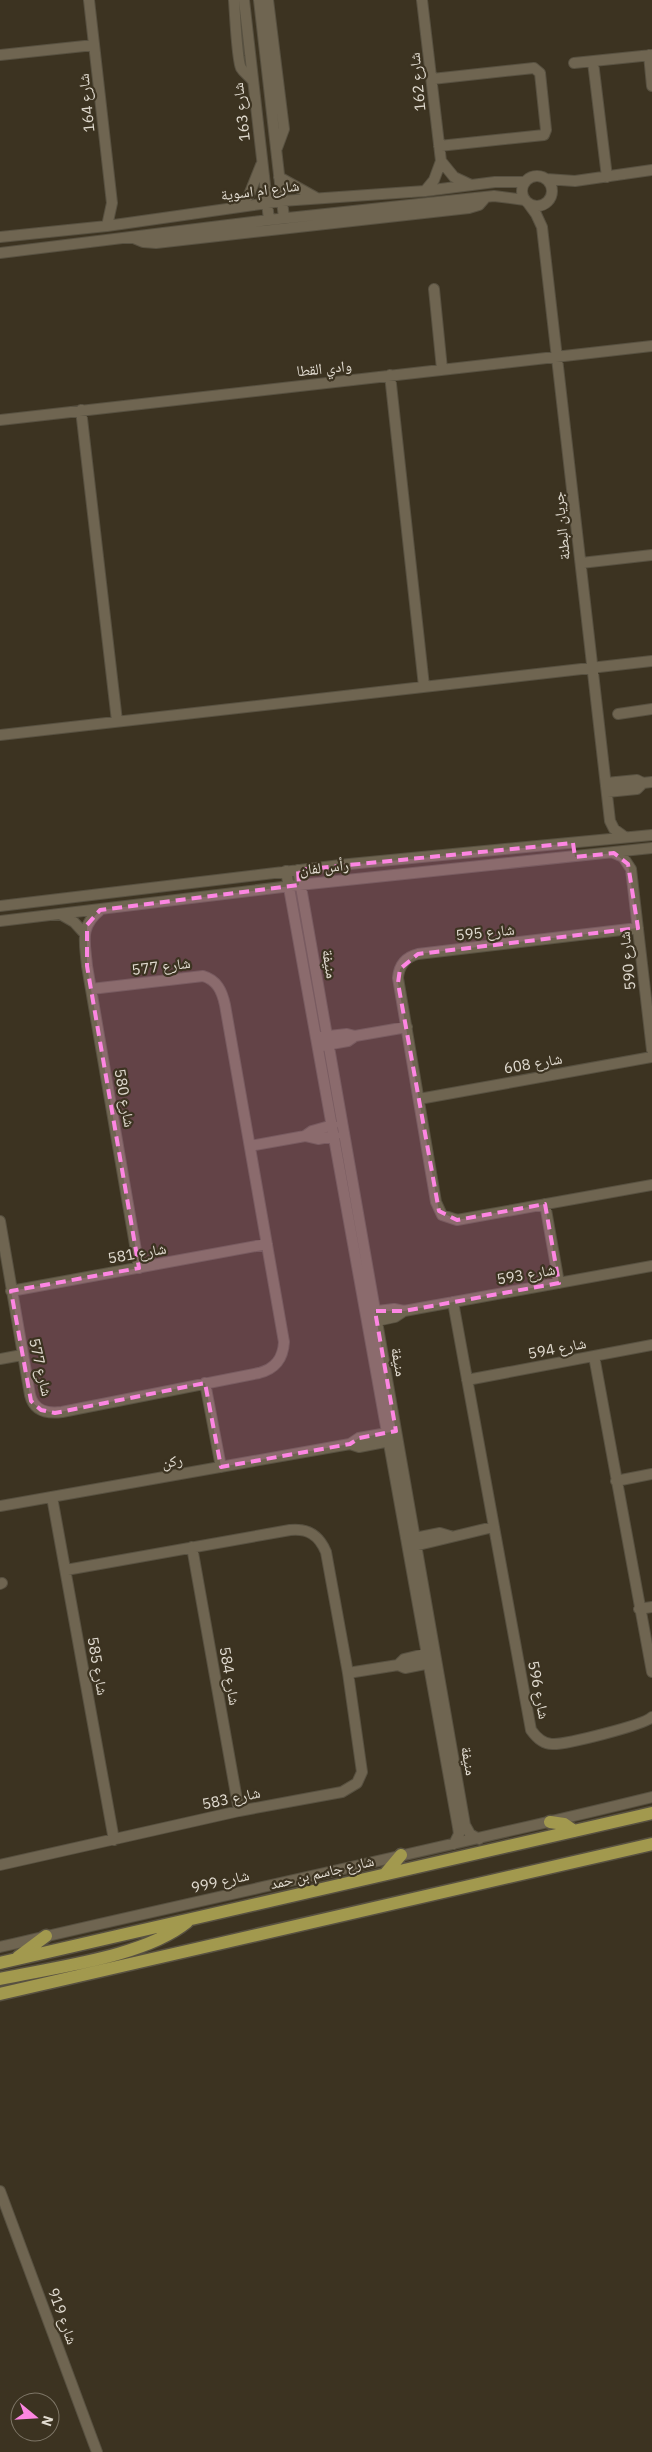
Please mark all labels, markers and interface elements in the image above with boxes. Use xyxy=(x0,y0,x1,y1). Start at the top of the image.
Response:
street label: شارع 162 xyxy=(404,51,431,112)
street label: شارع 164 xyxy=(73,72,100,133)
street label: شارع 163 xyxy=(228,81,255,142)
street label: شارع ام اسوية xyxy=(220,176,301,205)
street label: وادي القطا xyxy=(295,356,353,383)
street label: جريان البطنة xyxy=(548,490,575,561)
street label: رأس لفان xyxy=(298,855,350,880)
street label: شارع 595 xyxy=(455,919,516,946)
street label: شارع 590 xyxy=(614,930,641,991)
street label: منيفة xyxy=(318,948,342,980)
street label: شارع 577 xyxy=(131,953,192,980)
street label: شارع 608 xyxy=(502,1048,564,1078)
street label: شارع 580 xyxy=(110,1067,140,1129)
street label: شارع 581 xyxy=(106,1238,168,1268)
street label: شارع 593 xyxy=(495,1259,557,1289)
street label: شارع 594 xyxy=(526,1333,588,1364)
street label: شارع 577 xyxy=(24,1336,57,1398)
street label: منيفة xyxy=(387,1346,411,1378)
street label: ركن xyxy=(160,1450,184,1473)
street label: شارع 585 xyxy=(83,1635,113,1697)
street label: شارع 584 xyxy=(215,1645,245,1707)
street label: شارع 596 xyxy=(523,1659,554,1721)
street label: منيفة xyxy=(457,1745,481,1777)
street label: شارع 583 xyxy=(200,1783,262,1814)
street label: شارع جاسم بن حمد xyxy=(268,1851,376,1894)
street label: شارع 999 xyxy=(189,1865,251,1898)
street label: شارع 919 xyxy=(43,2285,82,2347)
north arrow xyxy=(10,2392,60,2442)
text: N xyxy=(37,2413,57,2429)

